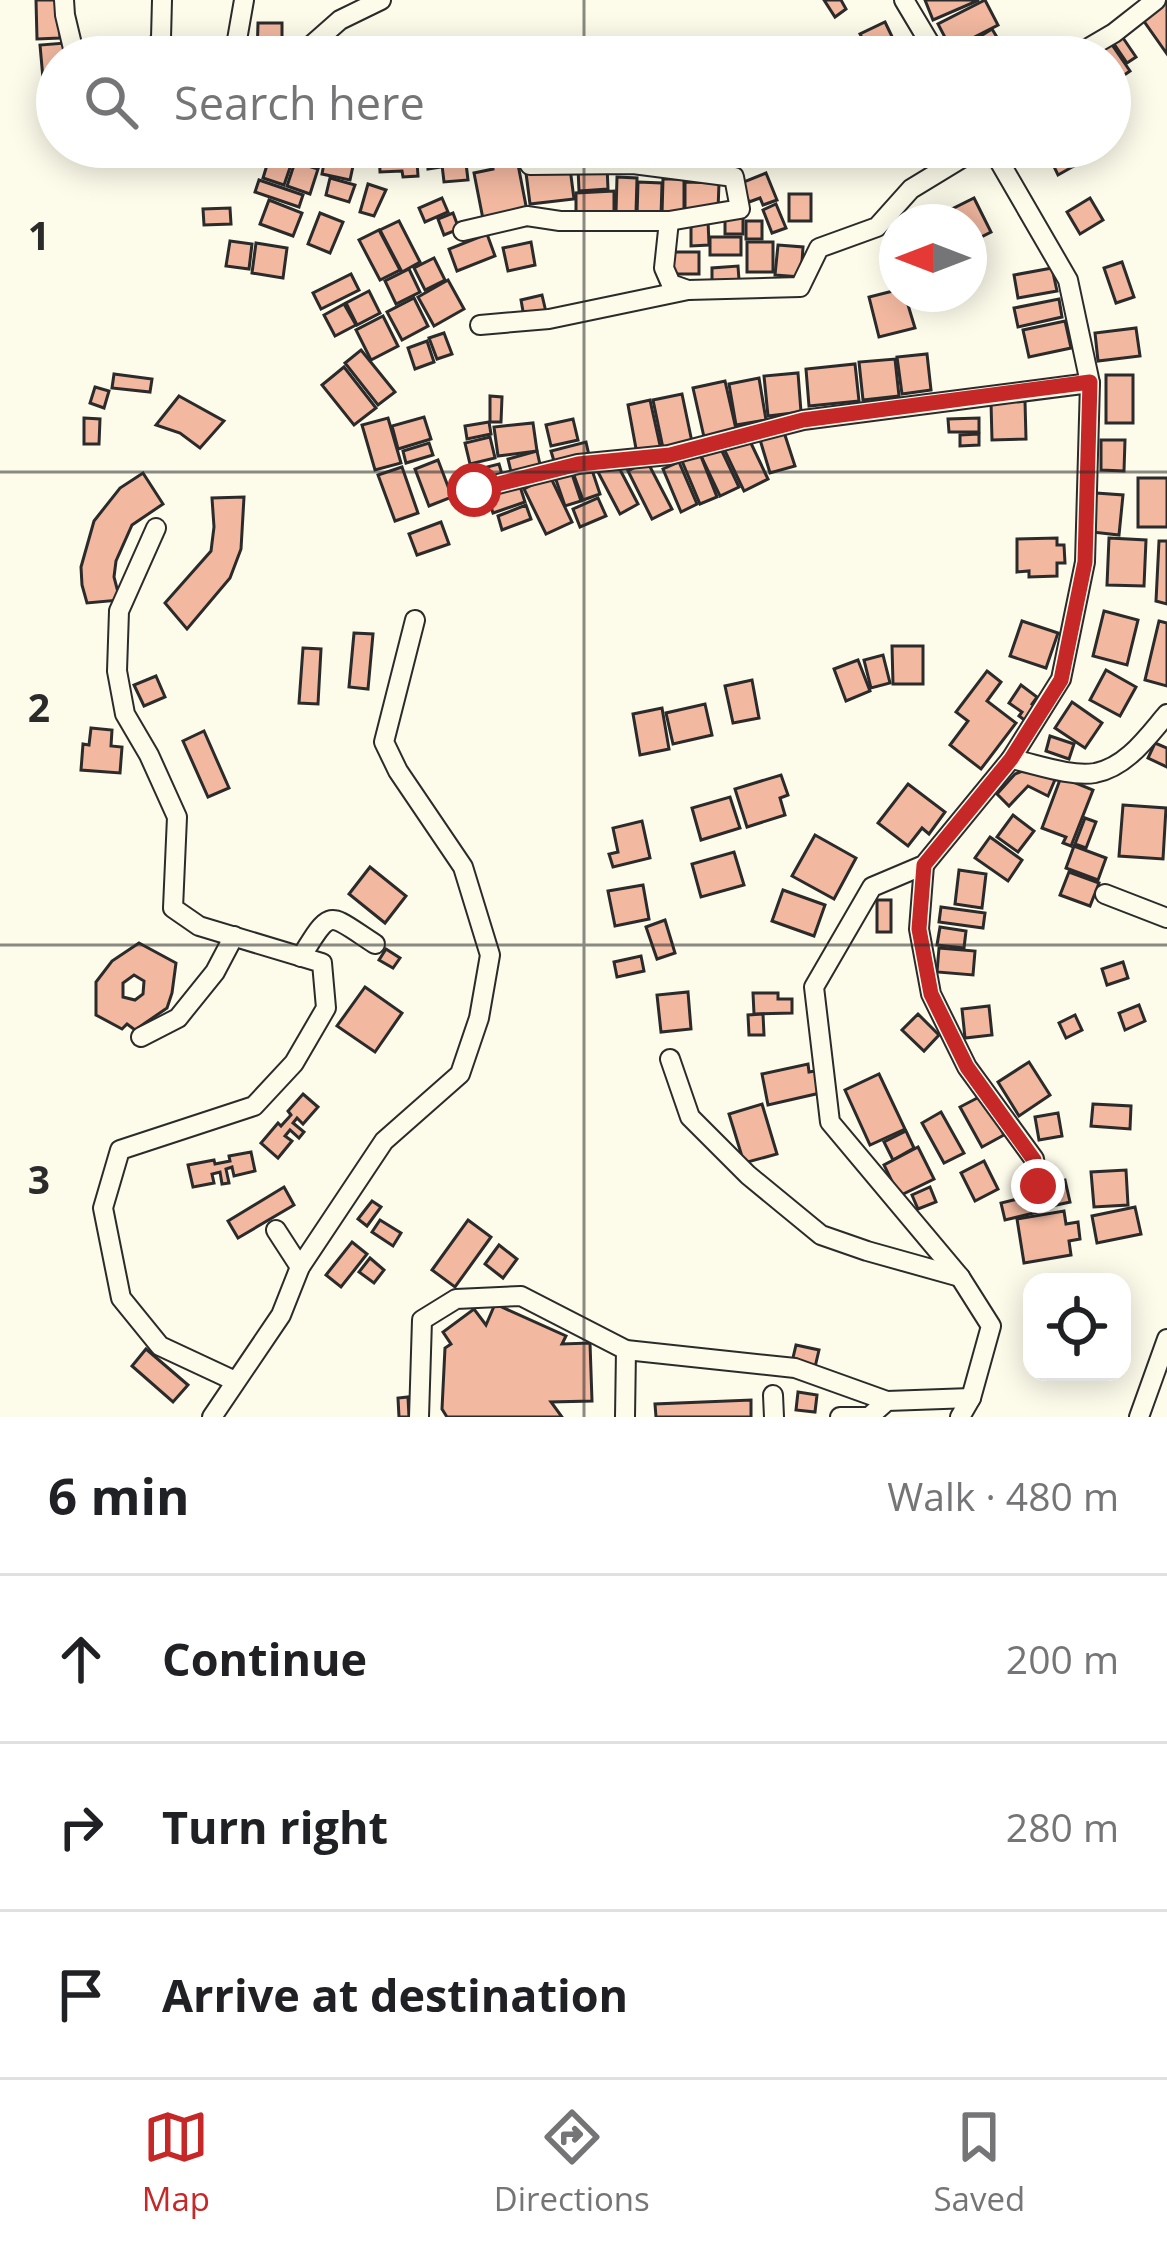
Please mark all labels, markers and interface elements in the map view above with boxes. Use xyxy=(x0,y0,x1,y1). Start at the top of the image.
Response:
search box xyxy=(36,36,1131,168)
icon: search xyxy=(78,69,144,135)
text: Search here xyxy=(174,72,425,133)
north arrow xyxy=(879,204,987,312)
text: 1 xyxy=(28,208,50,261)
route start xyxy=(447,463,501,517)
text: 2 xyxy=(28,680,50,733)
text: 3 xyxy=(28,1152,50,1205)
route end xyxy=(1011,1159,1065,1213)
map controls xyxy=(1023,1273,1131,1381)
button: locate xyxy=(1023,1273,1131,1381)
text: 6 min xyxy=(48,1460,190,1530)
text: Walk · 480 m xyxy=(887,1469,1119,1522)
icon: ahead xyxy=(48,1626,114,1692)
text: Continue xyxy=(162,1628,367,1689)
text: 200 m xyxy=(1006,1632,1119,1685)
icon: right xyxy=(48,1794,114,1860)
text: Turn right xyxy=(162,1796,388,1857)
text: 280 m xyxy=(1006,1800,1119,1853)
icon: arrive xyxy=(48,1962,114,2028)
text: Arrive at destination xyxy=(162,1964,628,2025)
tab: Map xyxy=(142,2104,210,2221)
tab: Directions xyxy=(494,2104,650,2221)
tab: Saved xyxy=(933,2104,1025,2221)

